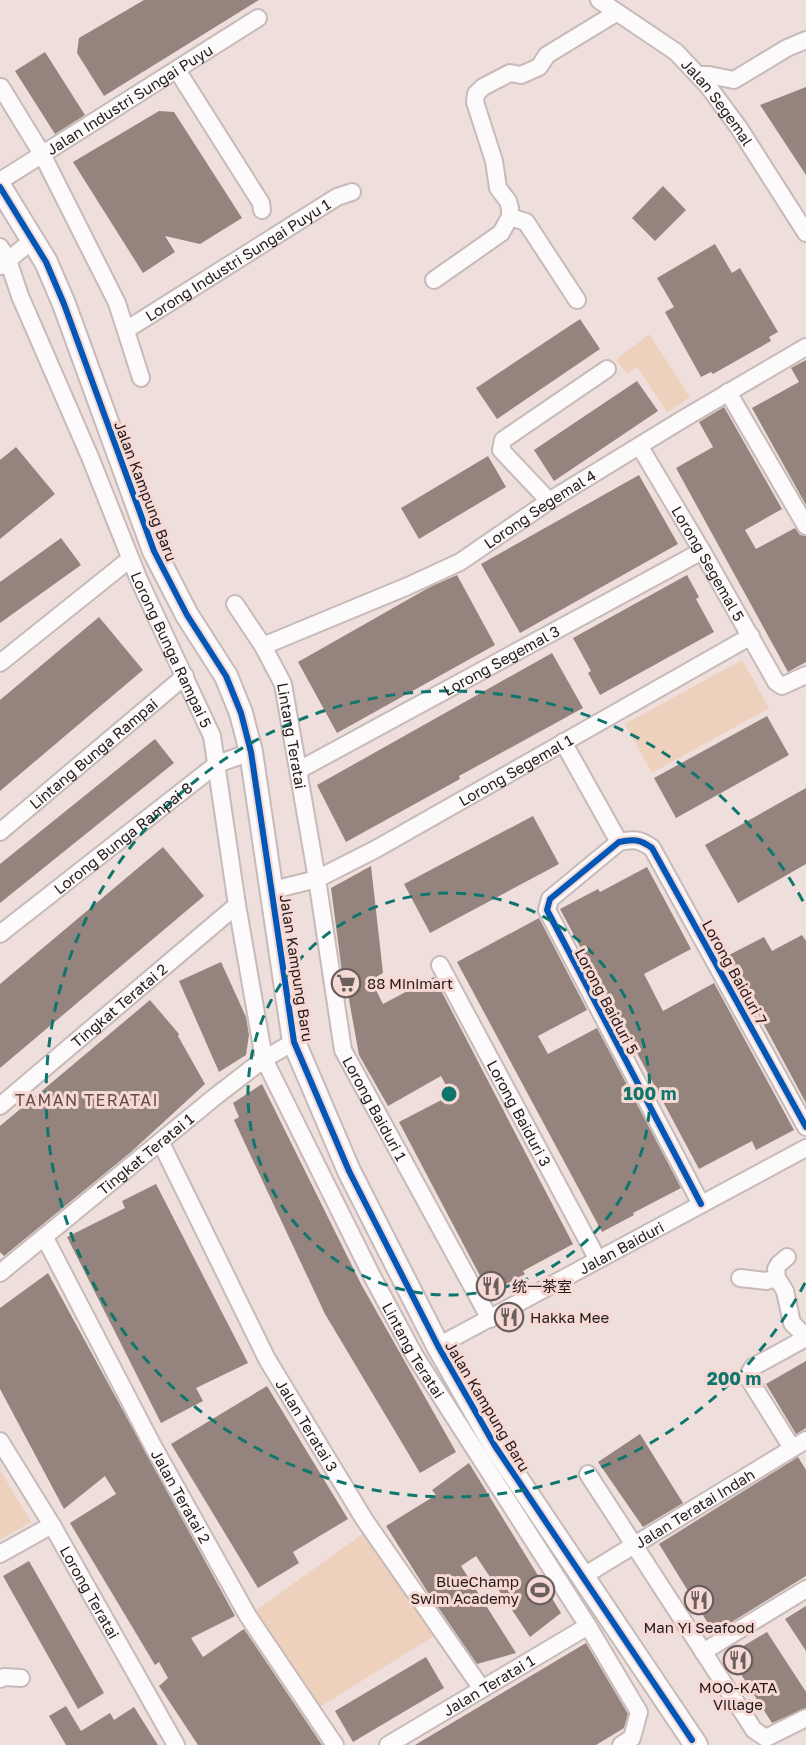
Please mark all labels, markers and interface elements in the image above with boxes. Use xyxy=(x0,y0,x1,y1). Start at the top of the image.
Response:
street label: Jalan Industri Sungai Puyu xyxy=(43,40,216,158)
street label: Jalan Segemal xyxy=(678,55,757,149)
street label: Lorong Industri Sungai Puyu 1 xyxy=(142,195,333,325)
street label: Jalan Kampung Baru xyxy=(111,418,181,564)
street label: Lorong Segemal 4 xyxy=(480,466,599,552)
street label: Lorong Segemal 5 xyxy=(668,503,749,624)
street label: Lorong Bunga Rampai 5 xyxy=(128,569,216,731)
street label: Lorong Segemal 3 xyxy=(440,621,562,699)
street label: Lintang Teratai xyxy=(274,681,310,790)
street label: Lintang Bunga Rampai xyxy=(26,694,161,812)
street label: Lorong Segemal 1 xyxy=(455,730,576,809)
street label: Lorong Bunga Rampai 8 xyxy=(50,778,196,898)
street label: Jalan Kampung Baru xyxy=(276,893,318,1043)
street label: Lorong Baiduri 7 xyxy=(699,917,771,1027)
street label: Lorong Baiduri 5 xyxy=(571,945,643,1057)
street label: Tingkat Teratai 2 xyxy=(67,959,171,1051)
supermarket icon: 88 Minimart xyxy=(330,967,362,999)
place label: 88 Minimart xyxy=(367,974,453,992)
street label: Lorong Baiduri 1 xyxy=(339,1053,411,1164)
street label: Lorong Baiduri 3 xyxy=(484,1057,555,1169)
text: 100 m xyxy=(624,1082,676,1104)
centre of rings xyxy=(439,1084,459,1104)
district label: TAMAN TERATAI xyxy=(15,1090,159,1110)
street label: Tingkat Teratai 1 xyxy=(94,1109,197,1198)
street label: Jalan Baiduri xyxy=(576,1217,667,1278)
restaurant icon: 统一茶室 xyxy=(475,1270,507,1302)
place label: 统一茶室 xyxy=(512,1277,572,1295)
street label: Lintang Teratai xyxy=(379,1299,448,1401)
restaurant icon: Hakka Mee xyxy=(493,1301,525,1333)
place label: Hakka Mee xyxy=(530,1308,610,1326)
street label: Jalan Kampung Baru xyxy=(442,1338,534,1474)
text: 200 m xyxy=(707,1367,761,1389)
street label: Jalan Teratai 3 xyxy=(272,1376,342,1475)
street label: Jalan Teratai 2 xyxy=(148,1446,215,1546)
street label: Jalan Teratai Indah xyxy=(631,1465,758,1552)
street label: Lorong Teratai xyxy=(57,1543,123,1642)
place label: BlueChamp Swim Academy xyxy=(411,1572,520,1607)
sports icon: BlueChamp Swim Academy xyxy=(524,1574,556,1606)
restaurant icon: Man Yi Seafood xyxy=(683,1584,715,1616)
place label: Man Yi Seafood xyxy=(643,1618,755,1636)
restaurant icon: MOO-KATA Village xyxy=(722,1644,754,1676)
street label: Jalan Teratai 1 xyxy=(440,1651,538,1719)
place label: MOO-KATA Village xyxy=(699,1678,777,1713)

